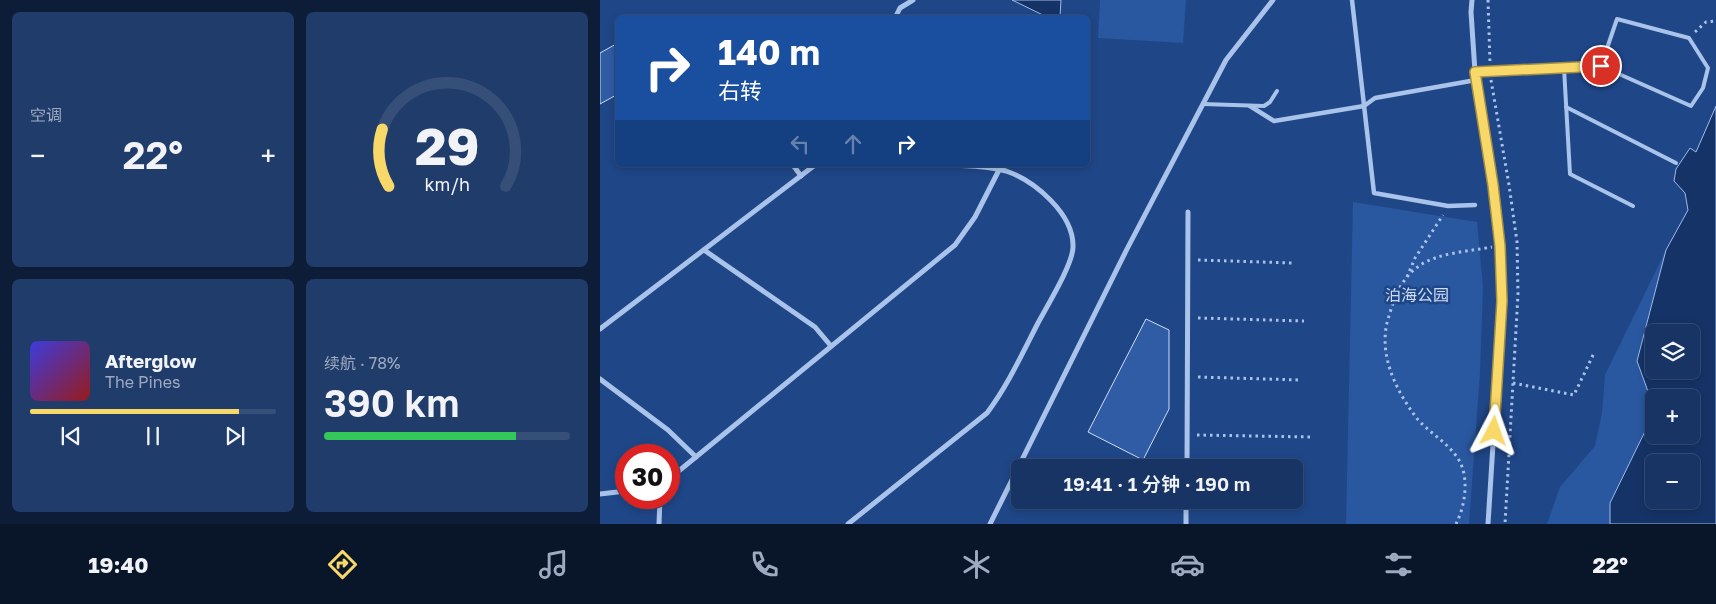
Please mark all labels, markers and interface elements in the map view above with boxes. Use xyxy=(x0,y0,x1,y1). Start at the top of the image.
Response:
text: 140 m xyxy=(718,31,820,73)
icon: right xyxy=(635,35,700,100)
pin xyxy=(1580,45,1622,87)
icon: arrive xyxy=(1587,52,1615,80)
text: 右转 xyxy=(718,77,762,104)
text: 空调 xyxy=(30,105,62,125)
text: 29 xyxy=(415,114,479,176)
icon: left xyxy=(786,130,814,158)
icon: ahead xyxy=(839,130,867,158)
icon: right xyxy=(892,130,920,158)
text: 22° xyxy=(123,132,183,177)
text: − xyxy=(30,139,45,172)
text: + xyxy=(261,139,276,172)
text: km/h xyxy=(424,173,470,195)
park label: 泊海公园 xyxy=(1385,285,1449,305)
map controls xyxy=(1645,324,1700,509)
button: layers xyxy=(1645,324,1700,379)
text: Afterglow xyxy=(105,349,196,372)
text: 续航 · 78% xyxy=(324,353,400,373)
text: The Pines xyxy=(105,372,180,392)
text: 390 km xyxy=(324,380,460,425)
button: + xyxy=(1645,389,1700,444)
position arrow xyxy=(1467,404,1519,456)
icon: previous xyxy=(57,422,85,450)
icon: pause xyxy=(139,422,167,450)
icon: next xyxy=(221,422,249,450)
speed limit sign: 30 xyxy=(615,444,680,509)
button: − xyxy=(1645,454,1700,509)
text: 19:41 · 1 分钟 · 190 m xyxy=(1064,472,1250,495)
icon: directions xyxy=(325,547,360,582)
icon: music xyxy=(536,547,571,582)
icon: phone xyxy=(747,547,782,582)
icon: climate xyxy=(959,547,994,582)
icon: car xyxy=(1170,547,1205,582)
icon: filters xyxy=(1381,547,1416,582)
text: 19:40 xyxy=(88,551,149,578)
text: 22° xyxy=(1592,551,1628,578)

